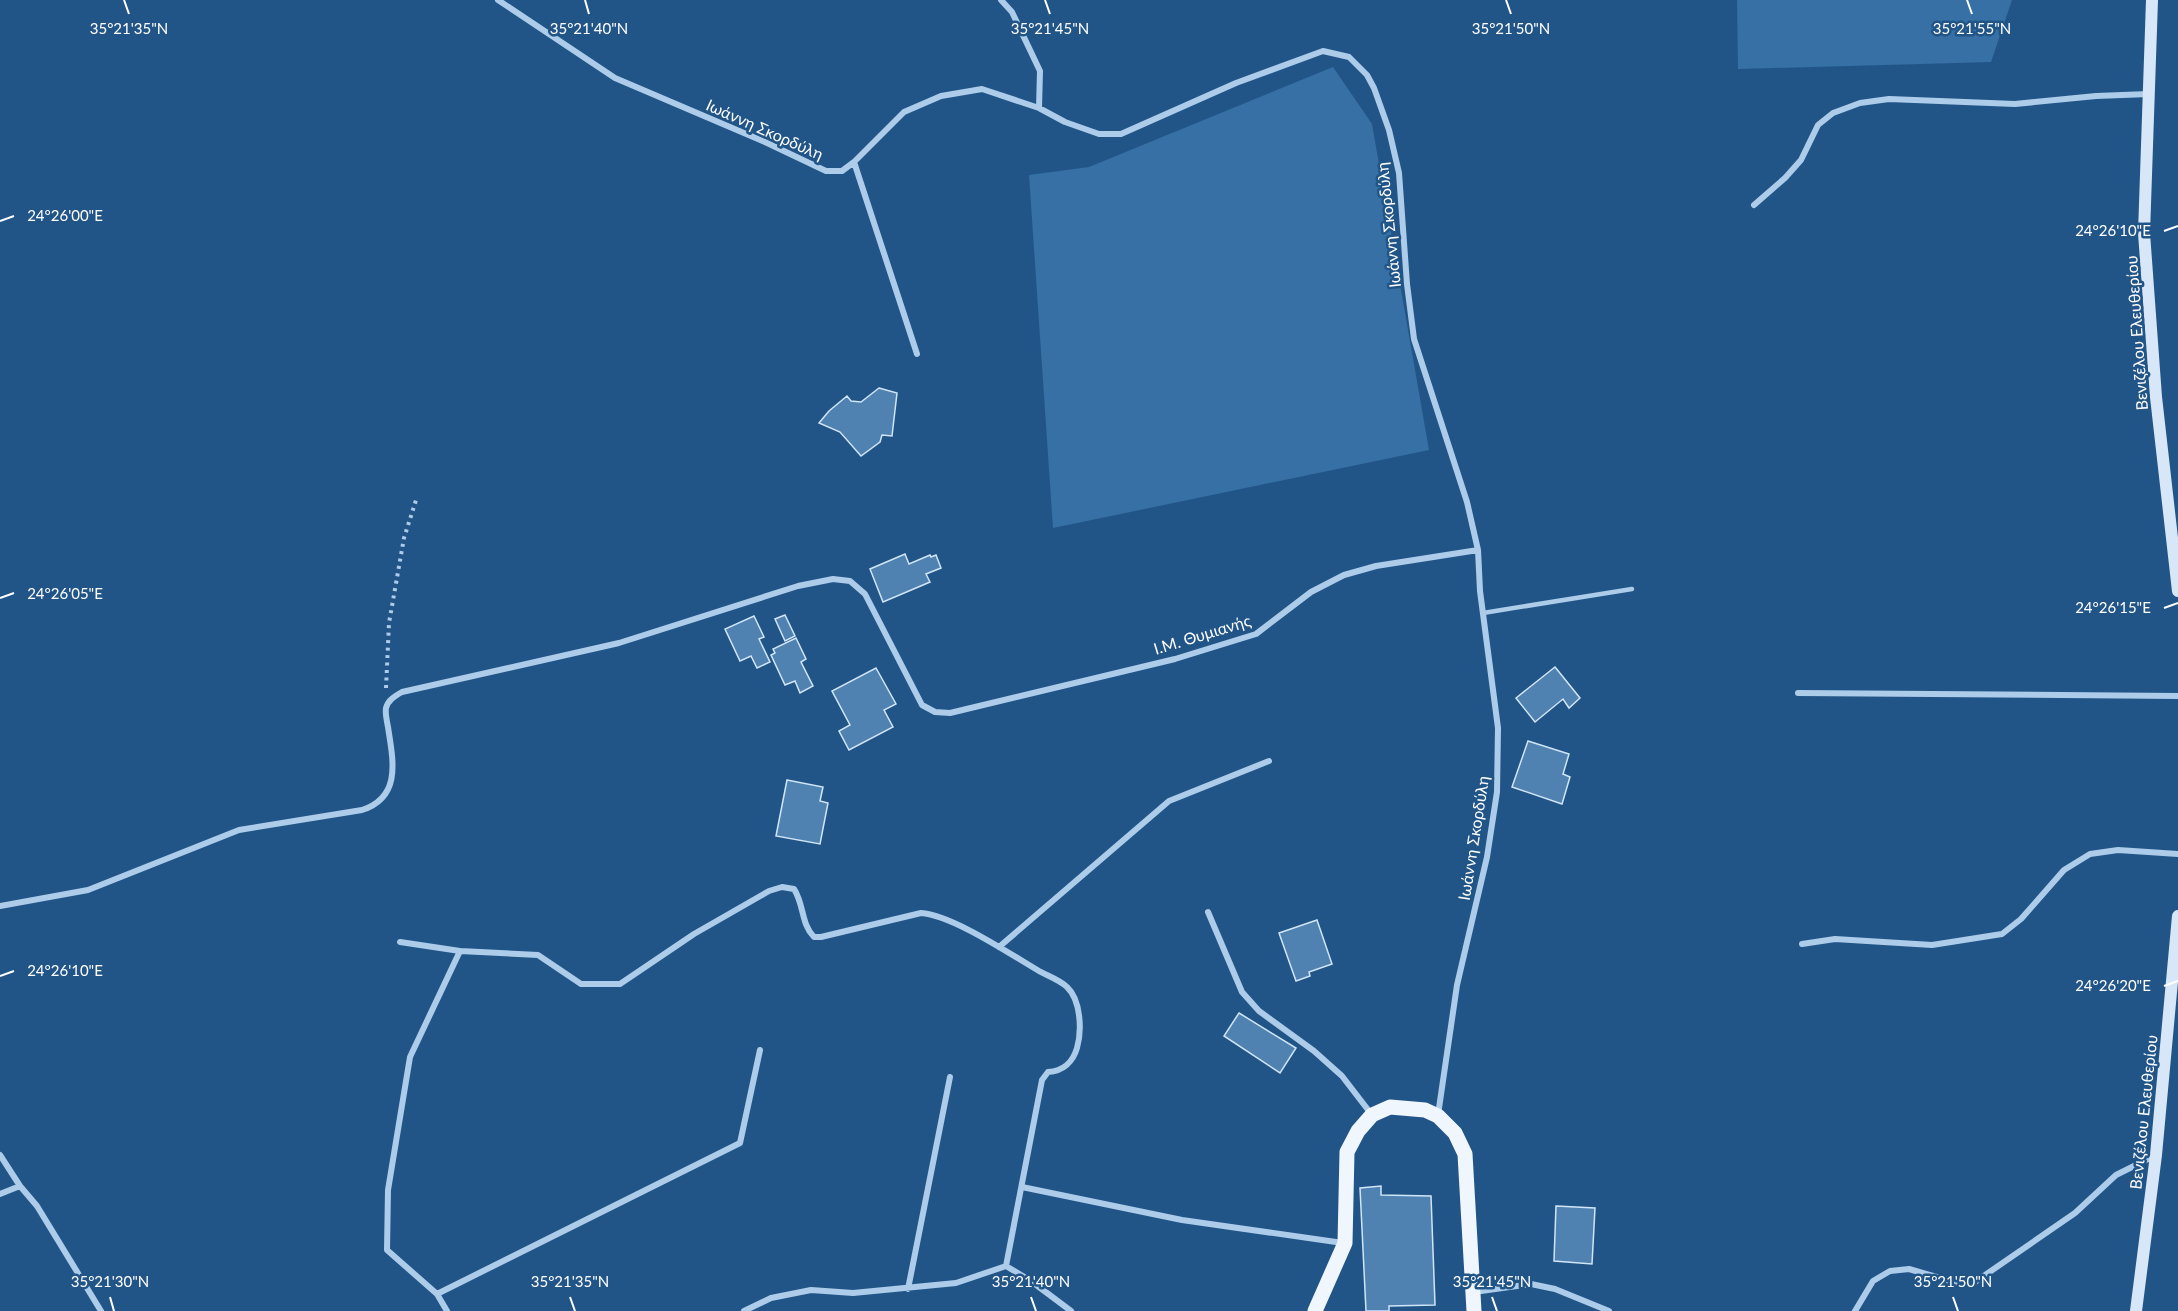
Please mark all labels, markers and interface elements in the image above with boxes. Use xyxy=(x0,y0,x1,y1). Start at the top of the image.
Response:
text: 35°21'35"N xyxy=(90,19,168,37)
text: 35°21'40"N xyxy=(550,19,628,37)
text: 35°21'45"N xyxy=(1011,19,1089,37)
text: 35°21'50"N xyxy=(1472,19,1550,37)
text: 35°21'55"N xyxy=(1933,19,2011,37)
street label: Ιωάννη Σκορδύλη xyxy=(704,95,826,163)
street label: Ιωάννη Σκορδύλη xyxy=(1372,161,1404,289)
text: 24°26'00"E xyxy=(27,206,103,224)
text: 24°26'10"E xyxy=(2075,221,2151,239)
street label: Βενιζέλου Ελευθερίου xyxy=(2121,255,2151,411)
text: 24°26'05"E xyxy=(27,584,103,602)
text: 24°26'15"E xyxy=(2075,598,2151,616)
street label: Ι.Μ. Θυμιανής xyxy=(1151,610,1253,658)
street label: Ιωάννη Σκορδύλη xyxy=(1454,774,1492,902)
text: 24°26'10"E xyxy=(27,961,103,979)
text: 24°26'20"E xyxy=(2075,976,2151,994)
street label: Βενιζέλου Ελευθερίου xyxy=(2125,1034,2161,1190)
text: 35°21'30"N xyxy=(71,1272,149,1290)
text: 35°21'35"N xyxy=(531,1272,609,1290)
text: 35°21'40"N xyxy=(992,1272,1070,1290)
text: 35°21'45"N xyxy=(1453,1272,1531,1290)
text: 35°21'50"N xyxy=(1914,1272,1992,1290)

